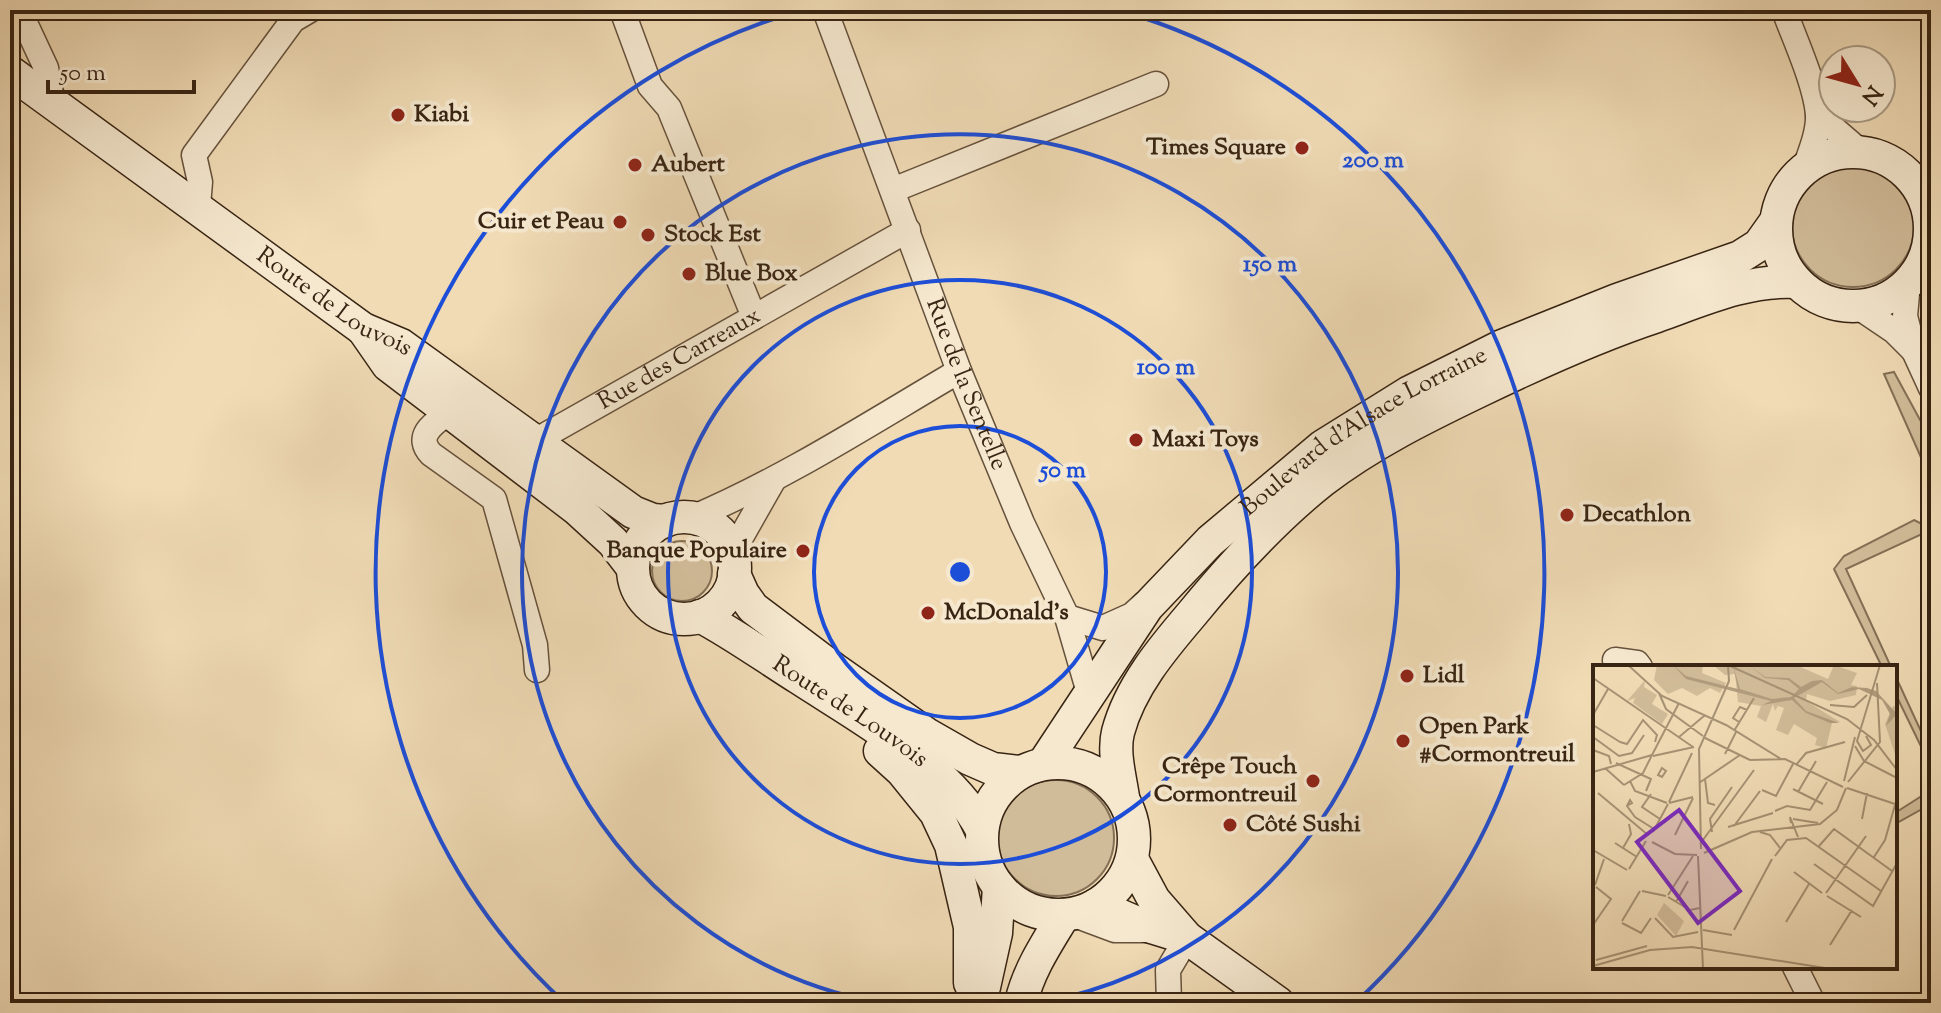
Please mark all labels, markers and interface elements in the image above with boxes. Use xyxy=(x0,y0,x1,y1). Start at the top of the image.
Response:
scale bar xyxy=(48,44,194,94)
north arrow xyxy=(1817,44,1897,124)
text: 50 m xyxy=(58,57,106,91)
text: N xyxy=(1852,78,1889,111)
place label: Kiabi xyxy=(414,98,469,132)
marker: Kiabi xyxy=(389,106,407,124)
place label: Times Square xyxy=(1146,131,1286,165)
marker: Times Square xyxy=(1293,139,1311,157)
text: 200 m xyxy=(1342,144,1404,178)
place label: Aubert xyxy=(651,148,726,182)
marker: Aubert xyxy=(626,156,644,174)
place label: Cuir et Peau xyxy=(478,205,604,239)
marker: Cuir et Peau xyxy=(611,213,629,231)
place label: Stock Est xyxy=(664,218,761,252)
marker: Stock Est xyxy=(639,226,657,244)
street label: Route de Louvois xyxy=(249,239,419,365)
text: 150 m xyxy=(1243,248,1297,282)
place label: Blue Box xyxy=(705,257,798,291)
marker: Blue Box xyxy=(680,265,698,283)
street label: Rue de la Sentelle xyxy=(917,294,1015,476)
street label: Rue des Carreaux xyxy=(592,300,767,419)
street label: Boulevard d'Alsace Lorraine xyxy=(1234,339,1493,525)
text: 100 m xyxy=(1137,351,1195,385)
place label: Maxi Toys xyxy=(1152,423,1259,457)
marker: Maxi Toys xyxy=(1127,431,1145,449)
text: 50 m xyxy=(1038,454,1086,488)
place label: Decathlon xyxy=(1583,498,1692,532)
marker: Decathlon xyxy=(1558,506,1576,524)
place label: Banque Populaire xyxy=(606,534,787,568)
marker: Banque Populaire xyxy=(794,542,812,560)
centre of rings xyxy=(946,558,974,586)
place label: McDonald's xyxy=(944,596,1069,630)
marker: McDonald's xyxy=(919,604,937,622)
street label: Route de Louvois xyxy=(765,648,935,776)
place label: Lidl xyxy=(1423,659,1465,693)
inset map xyxy=(1593,665,1897,969)
marker: Lidl xyxy=(1398,667,1416,685)
place label: Open Park #Cormontreuil xyxy=(1419,710,1575,772)
marker: Open Park #Cormontreuil xyxy=(1394,732,1412,750)
place label: Crêpe Touch Cormontreuil xyxy=(1154,750,1298,812)
marker: Crêpe Touch Cormontreuil xyxy=(1304,772,1322,790)
place label: Côté Sushi xyxy=(1246,808,1361,842)
marker: Côté Sushi xyxy=(1221,816,1239,834)

